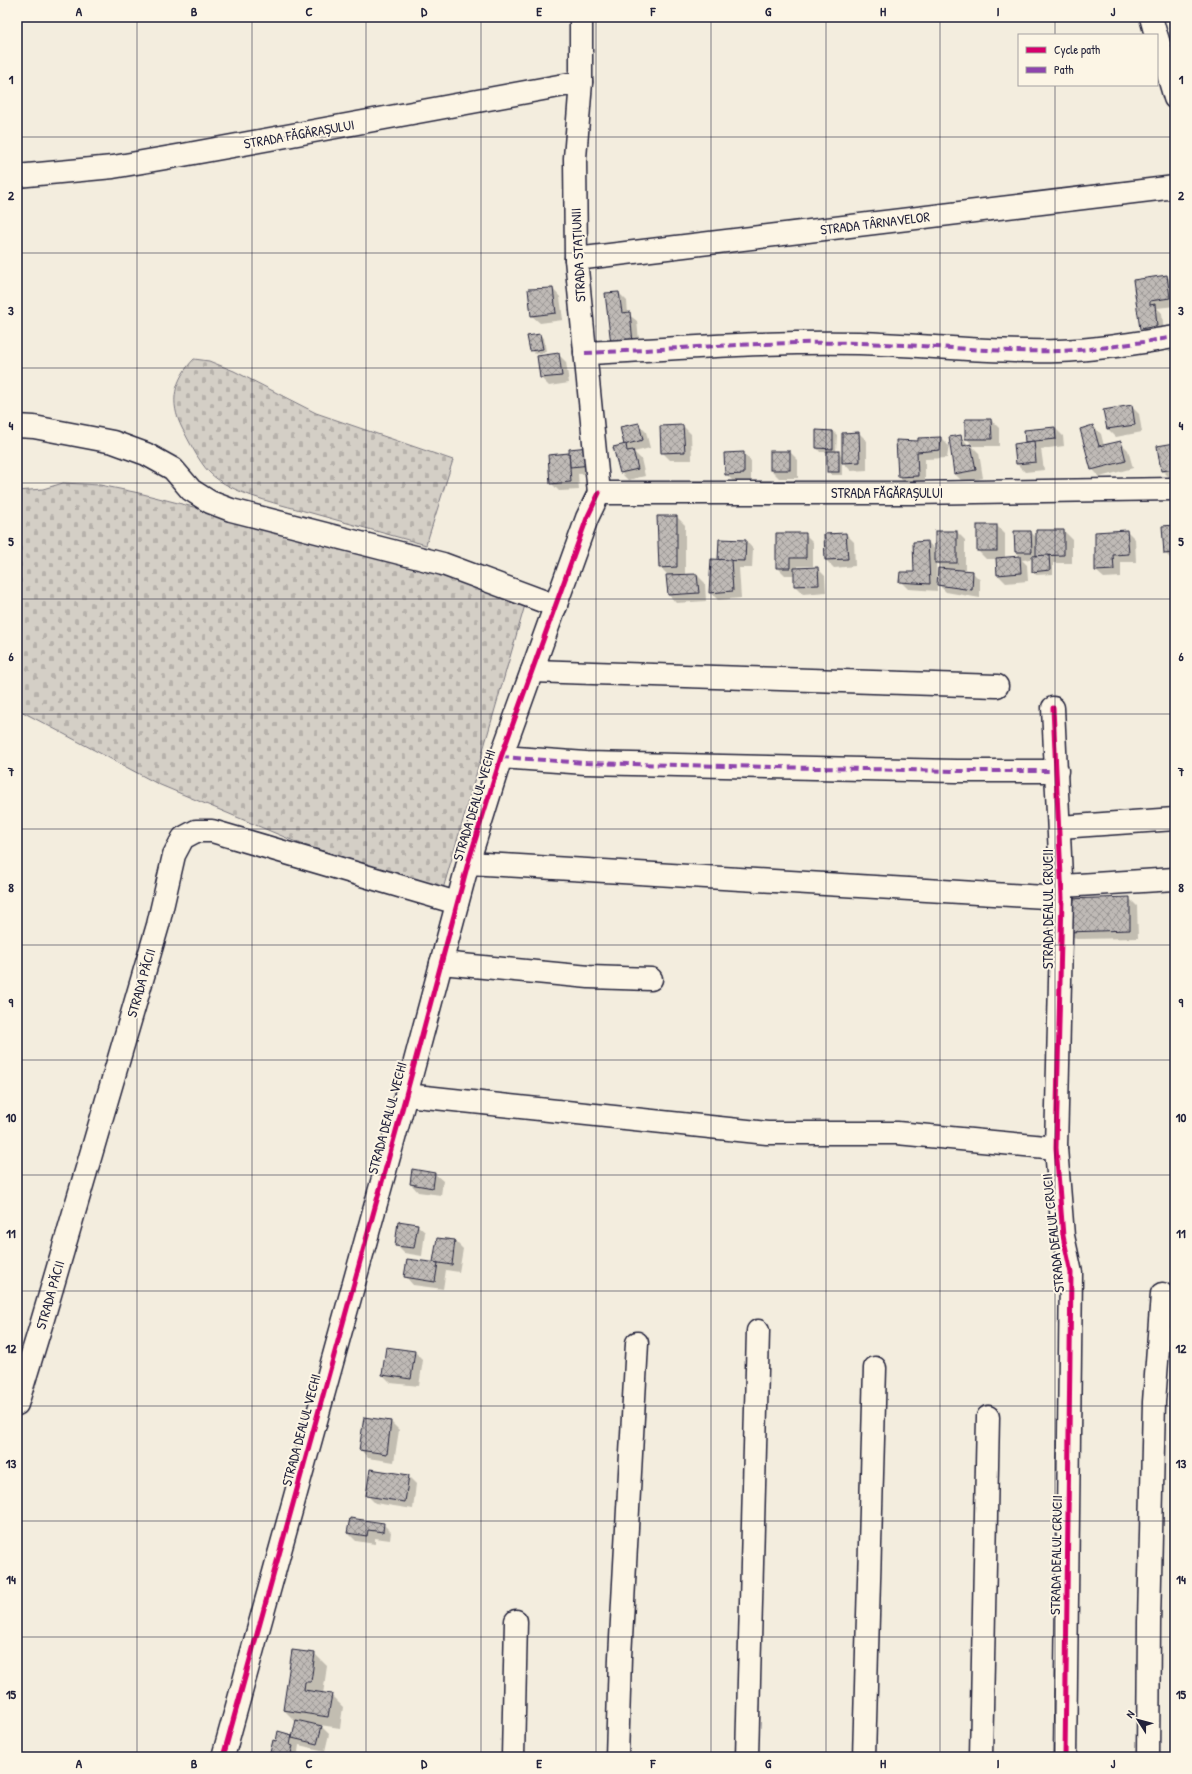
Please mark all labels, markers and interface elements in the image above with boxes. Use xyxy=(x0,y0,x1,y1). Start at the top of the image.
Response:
text: A xyxy=(76,2,83,20)
text: B xyxy=(191,2,198,20)
text: C xyxy=(305,2,313,20)
text: D xyxy=(421,2,428,20)
text: E xyxy=(536,2,542,20)
text: F xyxy=(650,2,657,20)
text: G xyxy=(765,2,772,20)
text: H xyxy=(880,2,886,20)
text: I xyxy=(996,2,1000,20)
text: J xyxy=(1111,2,1116,20)
legend xyxy=(1018,34,1158,86)
text: Cycle path xyxy=(1054,41,1100,58)
text: Path xyxy=(1054,61,1074,78)
text: 1 xyxy=(9,70,14,88)
text: 1 xyxy=(1179,70,1184,88)
street label: STRADA FĂGĂRAȘULUI xyxy=(242,114,356,153)
text: 2 xyxy=(8,186,15,204)
text: 2 xyxy=(1178,186,1185,204)
street label: STRADA TÂRNAVELOR xyxy=(819,206,931,239)
street label: STRADA STAȚIUNII xyxy=(566,207,589,303)
text: 3 xyxy=(8,301,14,319)
text: 3 xyxy=(1178,301,1184,319)
text: 4 xyxy=(9,416,14,434)
text: 4 xyxy=(1179,416,1184,434)
street label: STRADA FĂGĂRAȘULUI xyxy=(831,483,943,502)
text: 5 xyxy=(8,532,14,550)
text: 5 xyxy=(1178,532,1184,550)
text: 6 xyxy=(8,647,14,665)
text: 6 xyxy=(1178,647,1184,665)
street label: STRADA DEALUL VECHI xyxy=(448,747,499,863)
text: 7 xyxy=(7,762,15,780)
text: 7 xyxy=(1177,762,1185,780)
street label: STRADA DEALUL CRUCII xyxy=(1038,849,1057,969)
text: 8 xyxy=(8,878,14,896)
text: 8 xyxy=(1178,878,1184,896)
street label: STRADA PĂCII xyxy=(122,946,159,1019)
text: 9 xyxy=(9,993,14,1011)
text: 9 xyxy=(1179,993,1184,1011)
street label: STRADA DEALUL VECHI xyxy=(362,1060,411,1176)
text: 10 xyxy=(6,1108,16,1126)
text: 10 xyxy=(1176,1108,1186,1126)
street label: STRADA DEALUL CRUCII xyxy=(1037,1172,1068,1294)
text: 11 xyxy=(6,1224,16,1242)
text: 11 xyxy=(1176,1224,1186,1242)
street label: STRADA PĂCII xyxy=(31,1258,68,1331)
text: 12 xyxy=(6,1339,17,1357)
text: 12 xyxy=(1176,1339,1187,1357)
street label: STRADA DEALUL VECHI xyxy=(276,1372,325,1488)
text: 13 xyxy=(6,1454,16,1472)
text: 13 xyxy=(1176,1454,1186,1472)
street label: STRADA DEALUL CRUCII xyxy=(1045,1495,1066,1615)
text: 14 xyxy=(6,1570,16,1588)
text: 14 xyxy=(1176,1570,1186,1588)
text: 15 xyxy=(6,1685,17,1703)
text: 15 xyxy=(1176,1685,1187,1703)
north arrow xyxy=(1118,1700,1158,1740)
text: N xyxy=(1123,1708,1137,1721)
text: A xyxy=(76,1754,83,1772)
text: B xyxy=(191,1754,198,1772)
text: C xyxy=(305,1754,313,1772)
text: D xyxy=(421,1754,428,1772)
text: E xyxy=(536,1754,542,1772)
text: F xyxy=(650,1754,657,1772)
text: G xyxy=(765,1754,772,1772)
text: H xyxy=(880,1754,886,1772)
text: I xyxy=(996,1754,1000,1772)
text: J xyxy=(1111,1754,1116,1772)

